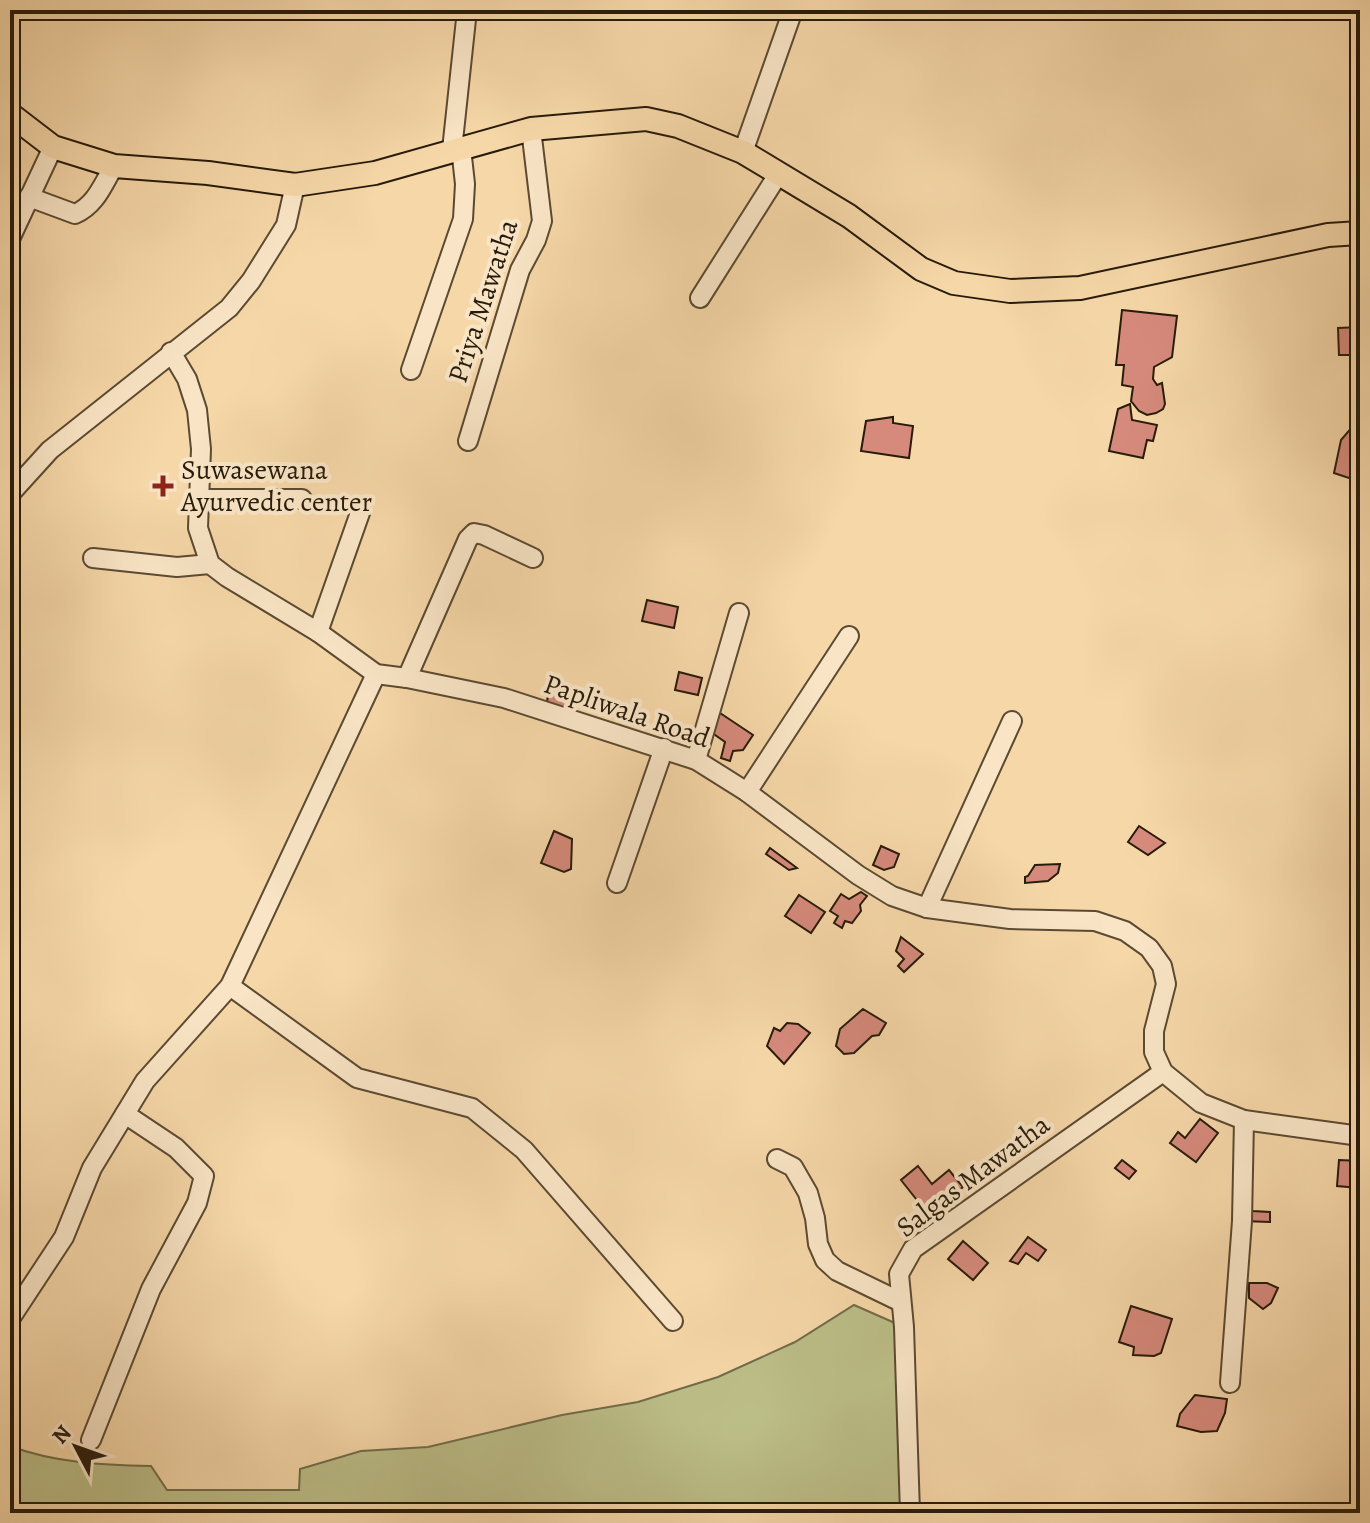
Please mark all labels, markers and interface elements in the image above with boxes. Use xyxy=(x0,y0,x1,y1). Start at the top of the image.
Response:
street label: Priya Mawatha xyxy=(439,214,527,388)
place label: Suwasewana Ayurvedic center xyxy=(180,451,373,521)
marker: Suwasewana Ayurvedic center xyxy=(152,475,174,497)
street label: Papliwala Road xyxy=(539,665,716,758)
street label: Salgas Mawatha xyxy=(888,1106,1058,1246)
north arrow xyxy=(36,1407,116,1487)
text: N xyxy=(45,1419,78,1450)

